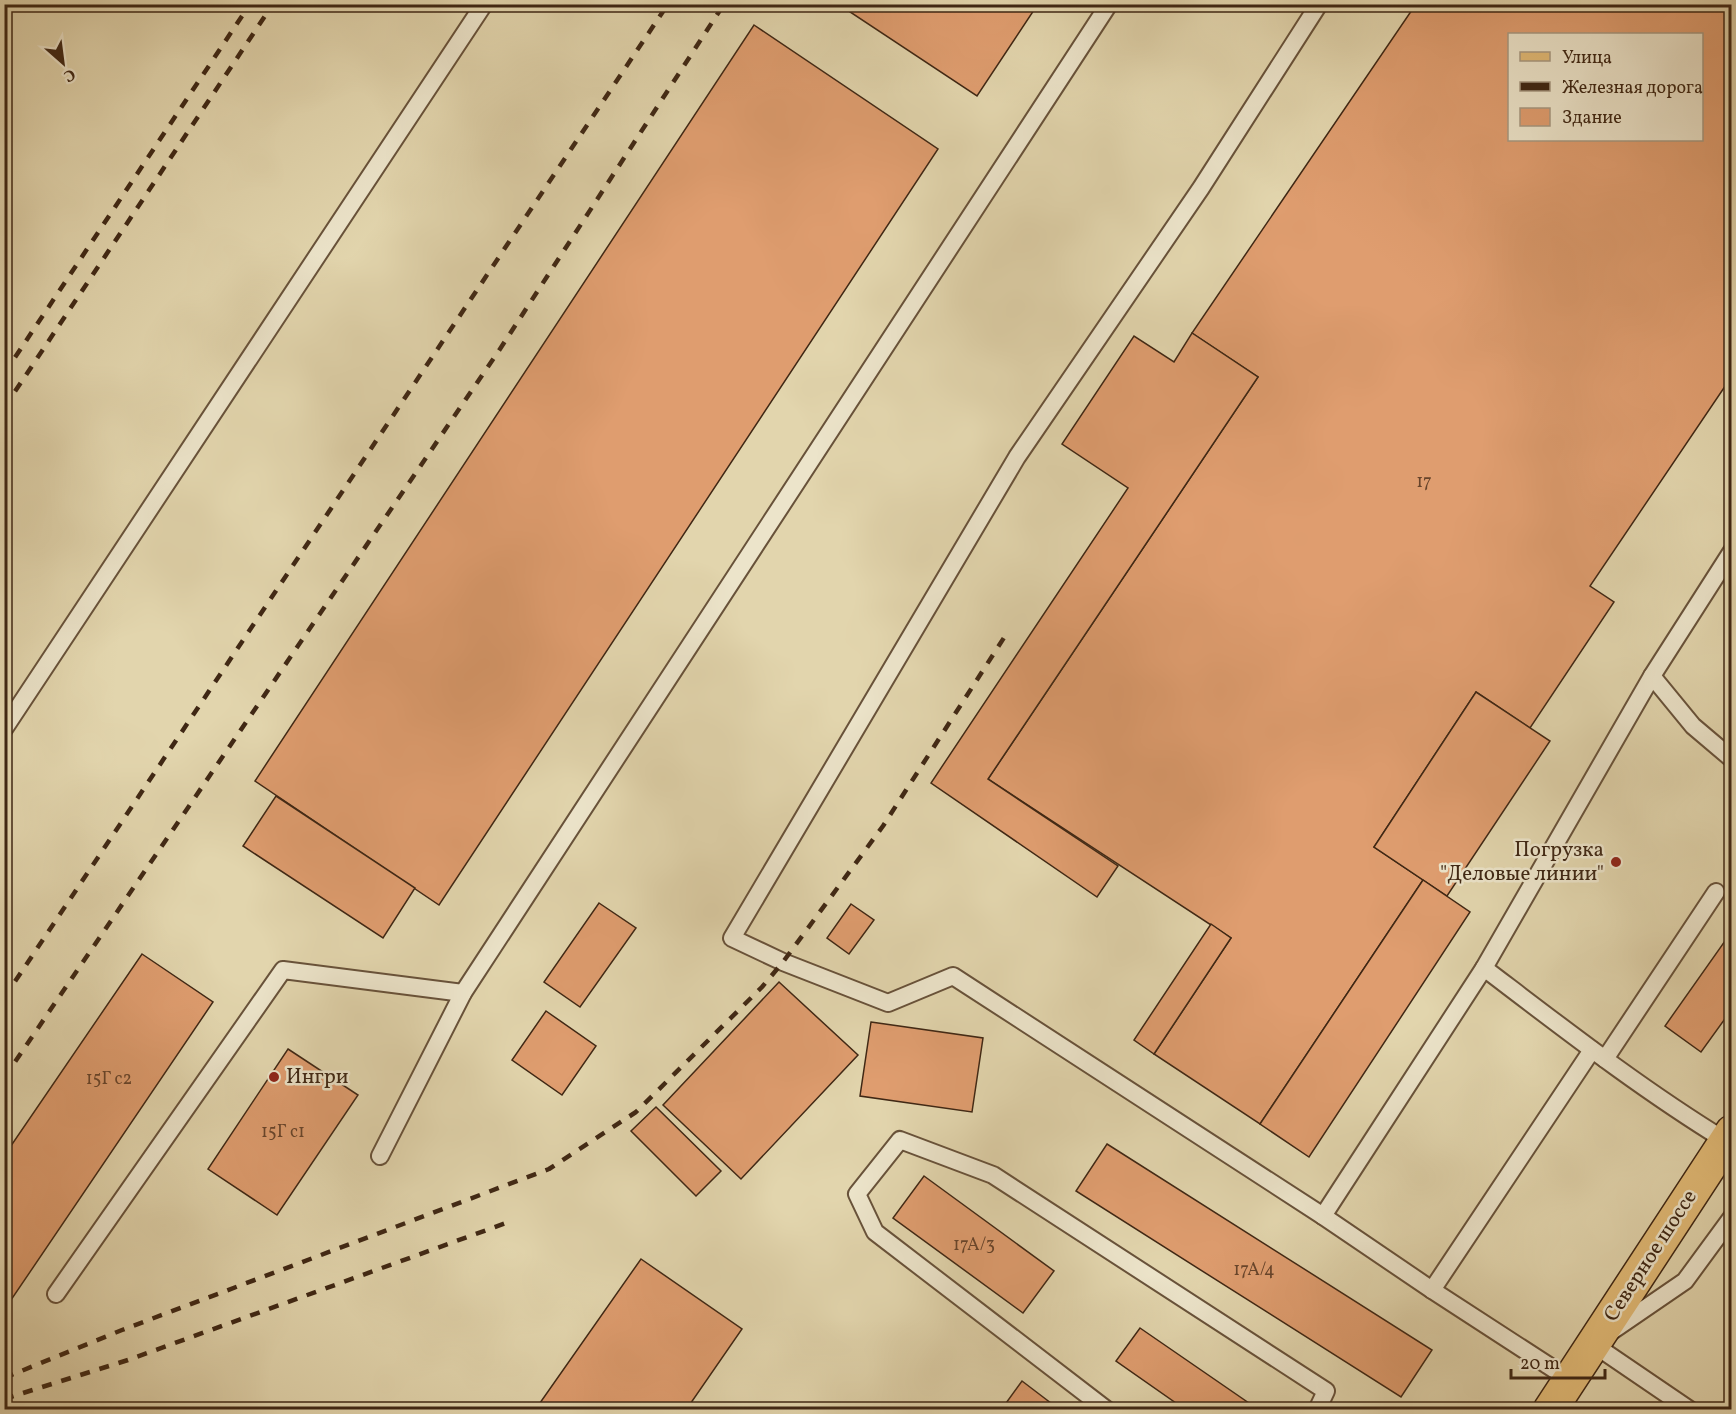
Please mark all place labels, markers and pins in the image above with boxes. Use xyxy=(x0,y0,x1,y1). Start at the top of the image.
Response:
place label: Погрузка "Деловые линии" xyxy=(1440,836,1604,889)
marker: Погрузка "Деловые линии" xyxy=(1609,855,1623,869)
place label: Ингри xyxy=(286,1063,349,1092)
marker: Ингри xyxy=(267,1070,281,1084)

